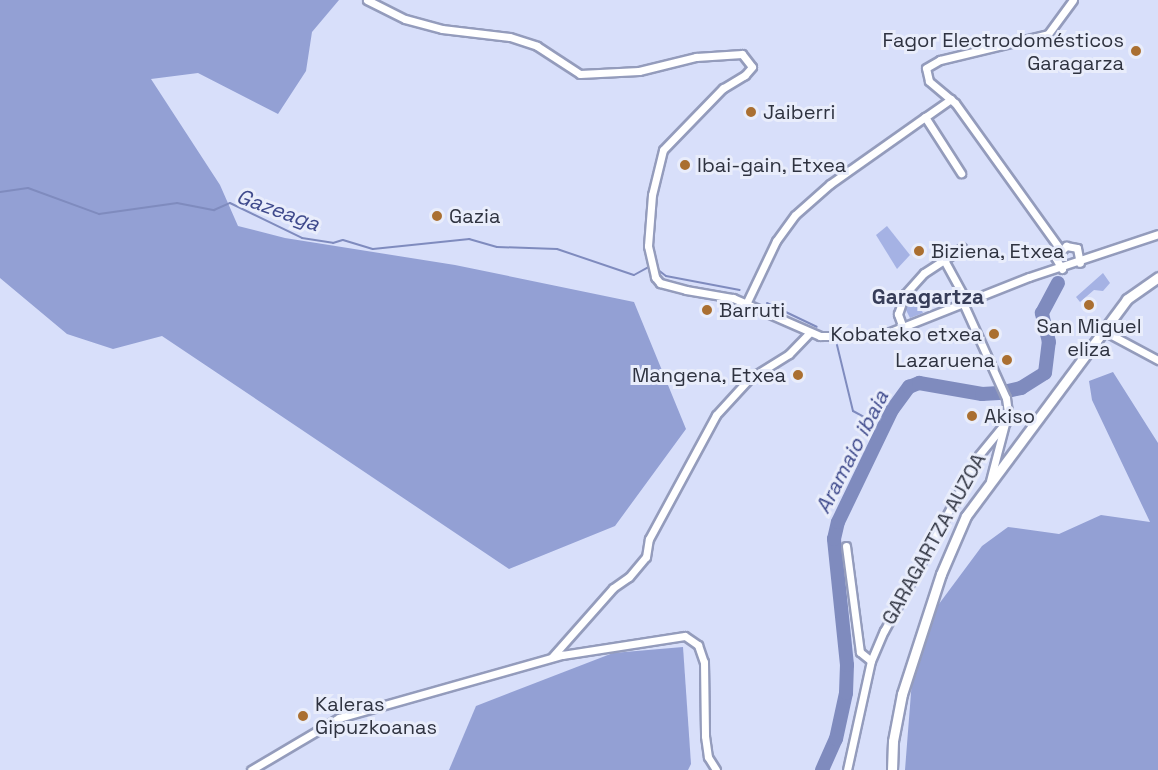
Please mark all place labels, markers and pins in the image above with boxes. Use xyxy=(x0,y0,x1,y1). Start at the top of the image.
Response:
place label: Fagor Electrodomésticos Garagarza xyxy=(882,28,1124,75)
marker: Fagor Electrodomésticos Garagarza xyxy=(1129,44,1143,58)
place label: Jaiberri xyxy=(763,100,835,124)
marker: Jaiberri xyxy=(744,105,758,119)
place label: Ibai-gain, Etxea xyxy=(697,153,847,177)
marker: Ibai-gain, Etxea xyxy=(678,158,692,172)
place label: Gazia xyxy=(449,204,501,228)
marker: Gazia xyxy=(430,209,444,223)
place label: Biziena, Etxea xyxy=(931,239,1065,263)
marker: Biziena, Etxea xyxy=(912,244,926,258)
place label: Barruti xyxy=(719,298,785,322)
marker: San Miguel eliza xyxy=(1082,298,1096,312)
marker: Barruti xyxy=(700,303,714,317)
place label: San Miguel eliza xyxy=(1036,314,1142,361)
place label: Kobateko etxea xyxy=(830,322,982,346)
marker: Kobateko etxea xyxy=(987,327,1001,341)
place label: Lazaruena xyxy=(895,348,995,372)
marker: Lazaruena xyxy=(1000,353,1014,367)
place label: Mangena, Etxea xyxy=(631,363,786,387)
marker: Mangena, Etxea xyxy=(791,368,805,382)
place label: Akiso xyxy=(984,404,1035,428)
marker: Akiso xyxy=(965,409,979,423)
place label: Kaleras Gipuzkoanas xyxy=(315,692,437,739)
marker: Kaleras Gipuzkoanas xyxy=(296,709,310,723)

